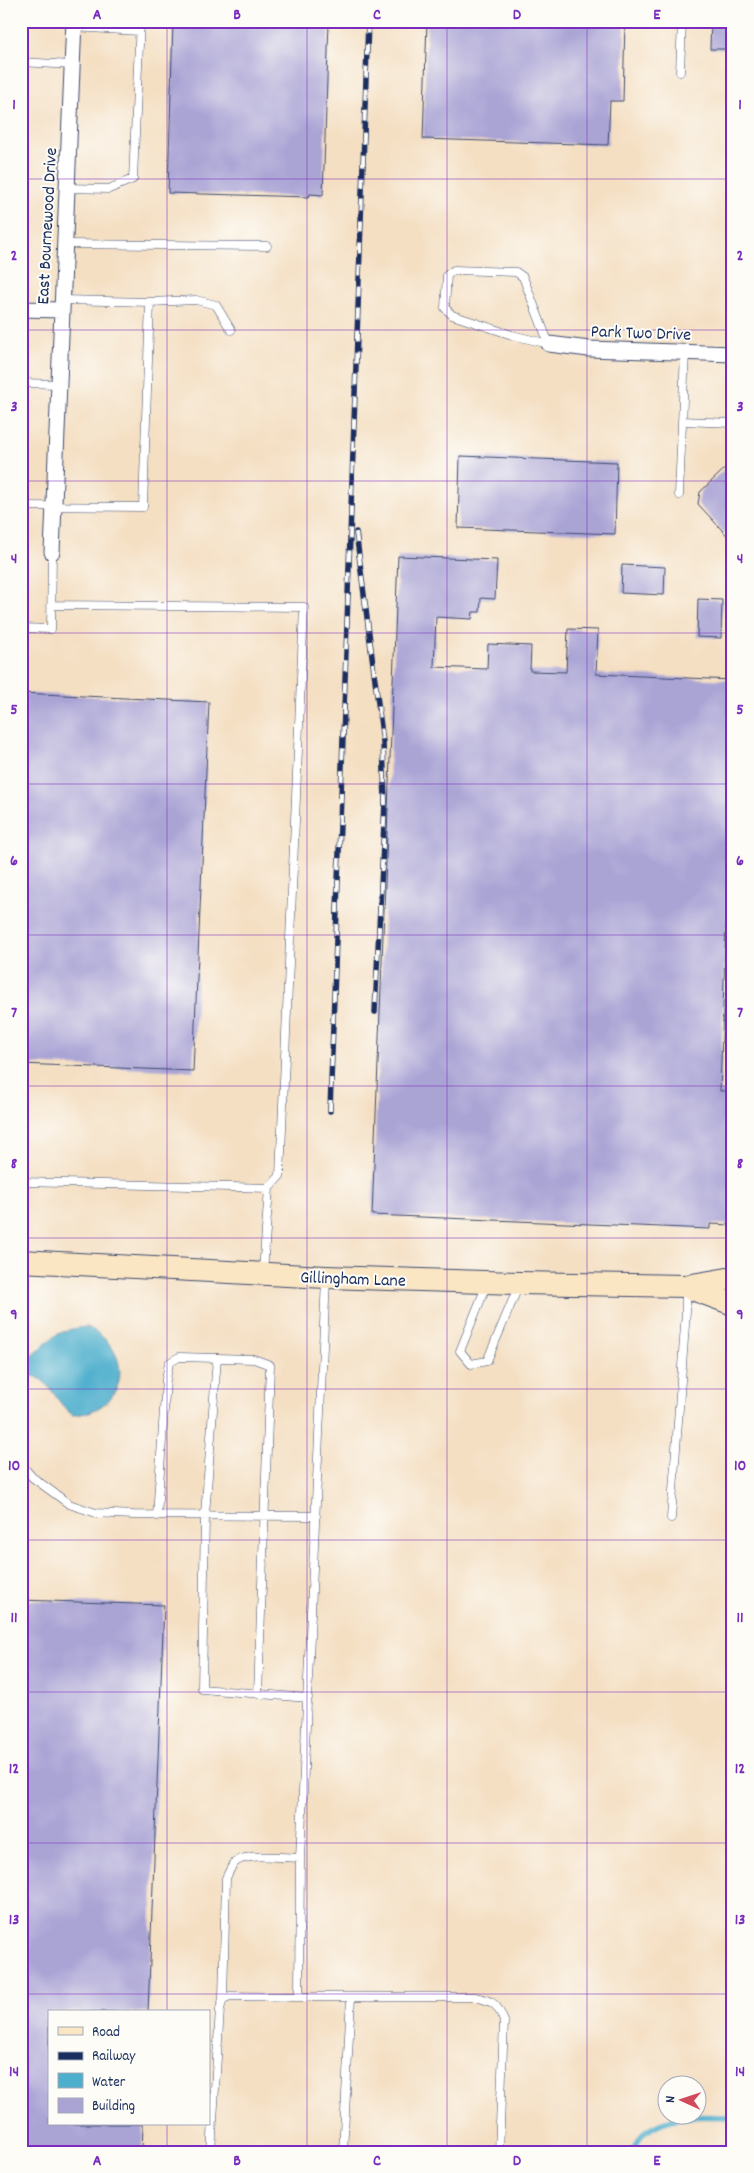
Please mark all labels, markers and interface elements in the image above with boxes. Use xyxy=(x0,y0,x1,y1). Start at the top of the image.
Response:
text: A xyxy=(93,4,102,27)
text: B xyxy=(233,4,241,27)
text: C xyxy=(373,4,381,27)
text: D xyxy=(513,4,522,27)
text: E xyxy=(653,4,661,27)
text: 1 xyxy=(12,94,16,117)
text: 1 xyxy=(738,94,742,117)
street label: East Bournewood Drive xyxy=(32,147,65,305)
text: 2 xyxy=(11,245,18,268)
text: 2 xyxy=(737,245,744,268)
street label: Park Two Drive xyxy=(590,320,692,349)
text: 3 xyxy=(10,396,18,419)
text: 3 xyxy=(736,396,744,419)
text: 4 xyxy=(11,548,17,571)
text: 4 xyxy=(737,548,743,571)
text: 5 xyxy=(10,699,18,722)
text: 5 xyxy=(736,699,744,722)
text: 6 xyxy=(10,850,18,873)
text: 6 xyxy=(736,850,744,873)
text: 7 xyxy=(11,1002,17,1025)
text: 7 xyxy=(737,1002,743,1025)
text: 8 xyxy=(11,1153,18,1176)
text: 8 xyxy=(737,1153,744,1176)
street label: Gillingham Lane xyxy=(300,1266,406,1295)
text: 9 xyxy=(10,1304,18,1327)
text: 9 xyxy=(736,1304,744,1327)
text: 10 xyxy=(8,1455,20,1478)
text: 10 xyxy=(734,1455,746,1478)
text: 11 xyxy=(10,1607,18,1630)
text: 11 xyxy=(736,1607,744,1630)
text: 12 xyxy=(9,1758,19,1781)
text: 12 xyxy=(735,1758,745,1781)
text: 13 xyxy=(9,1909,19,1932)
text: 13 xyxy=(735,1909,745,1932)
legend xyxy=(48,2010,210,2126)
text: Road xyxy=(92,2022,120,2044)
text: Railway xyxy=(92,2046,136,2068)
text: 14 xyxy=(9,2061,19,2084)
text: 14 xyxy=(735,2061,745,2084)
text: Water xyxy=(92,2072,126,2094)
north arrow xyxy=(656,2076,706,2126)
text: N xyxy=(661,2095,681,2103)
text: Building xyxy=(92,2096,135,2118)
text: A xyxy=(93,2150,102,2173)
text: B xyxy=(233,2150,241,2173)
text: C xyxy=(373,2150,381,2173)
text: D xyxy=(513,2150,522,2173)
text: E xyxy=(653,2150,661,2173)

